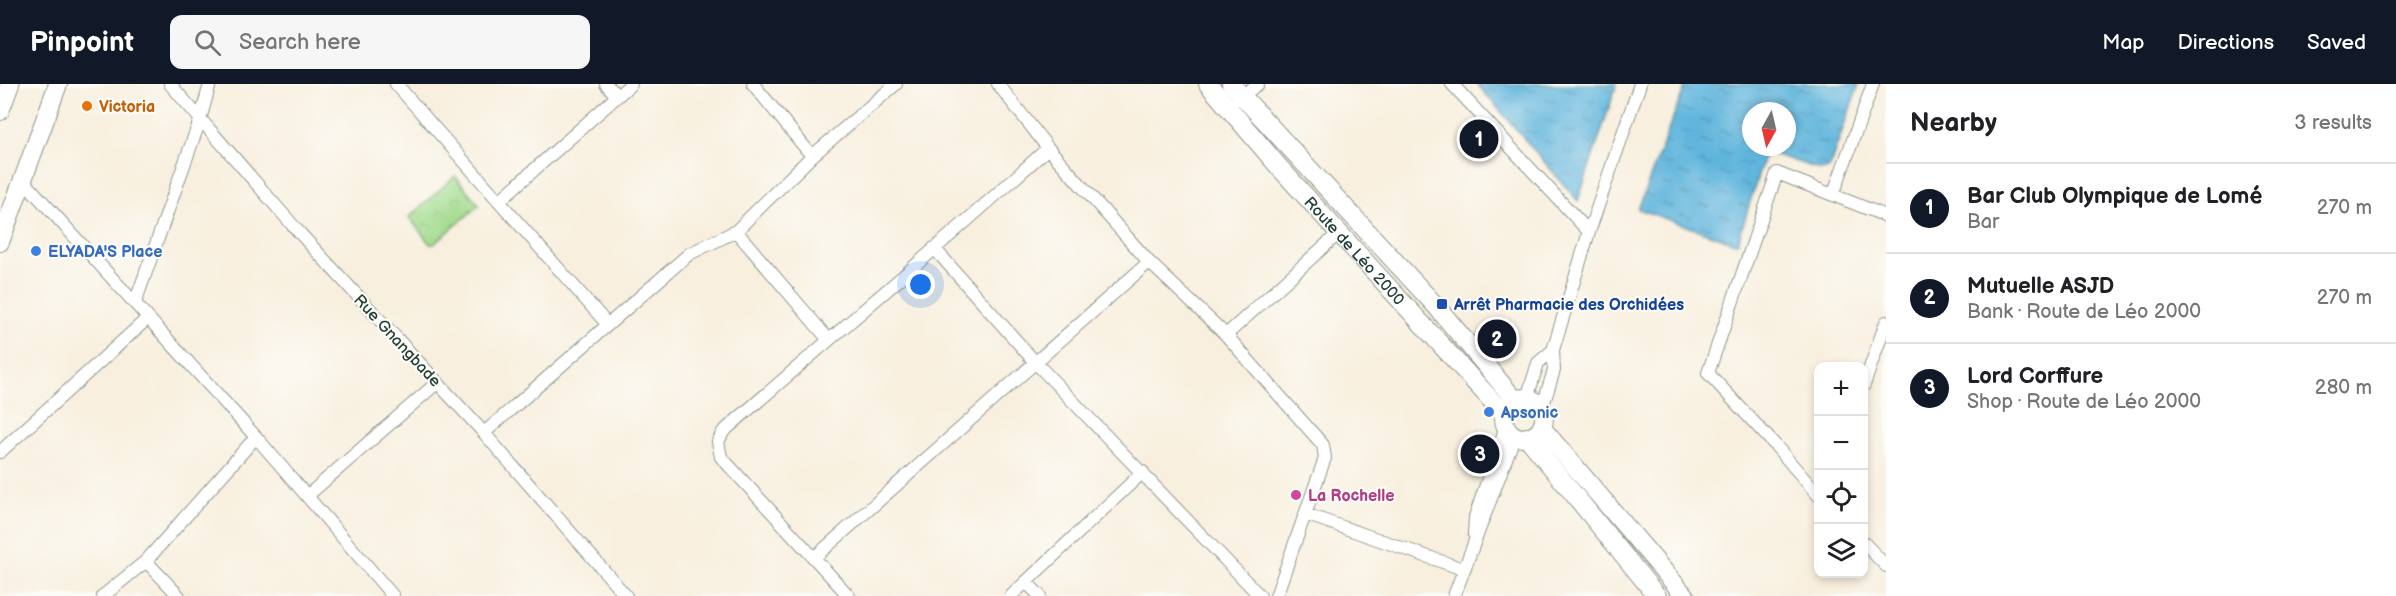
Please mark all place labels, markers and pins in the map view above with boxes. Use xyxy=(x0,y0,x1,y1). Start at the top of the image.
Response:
place label: Victoria xyxy=(99,98,155,117)
marker: Victoria xyxy=(80,99,94,113)
pin: 1 xyxy=(1460,116,1498,162)
place label: ELYADA'S Place xyxy=(48,243,162,262)
marker: ELYADA'S Place xyxy=(29,244,43,258)
place label: Arrêt Pharmacie des Orchidées xyxy=(1453,296,1684,315)
marker: Arrêt Pharmacie des Orchidées xyxy=(1435,297,1449,311)
pin: 2 xyxy=(1478,316,1516,362)
place label: Apsonic xyxy=(1500,404,1559,423)
marker: Apsonic xyxy=(1482,405,1496,419)
pin: 3 xyxy=(1460,432,1500,476)
place label: La Rochelle xyxy=(1308,487,1394,506)
marker: La Rochelle xyxy=(1289,488,1303,502)

